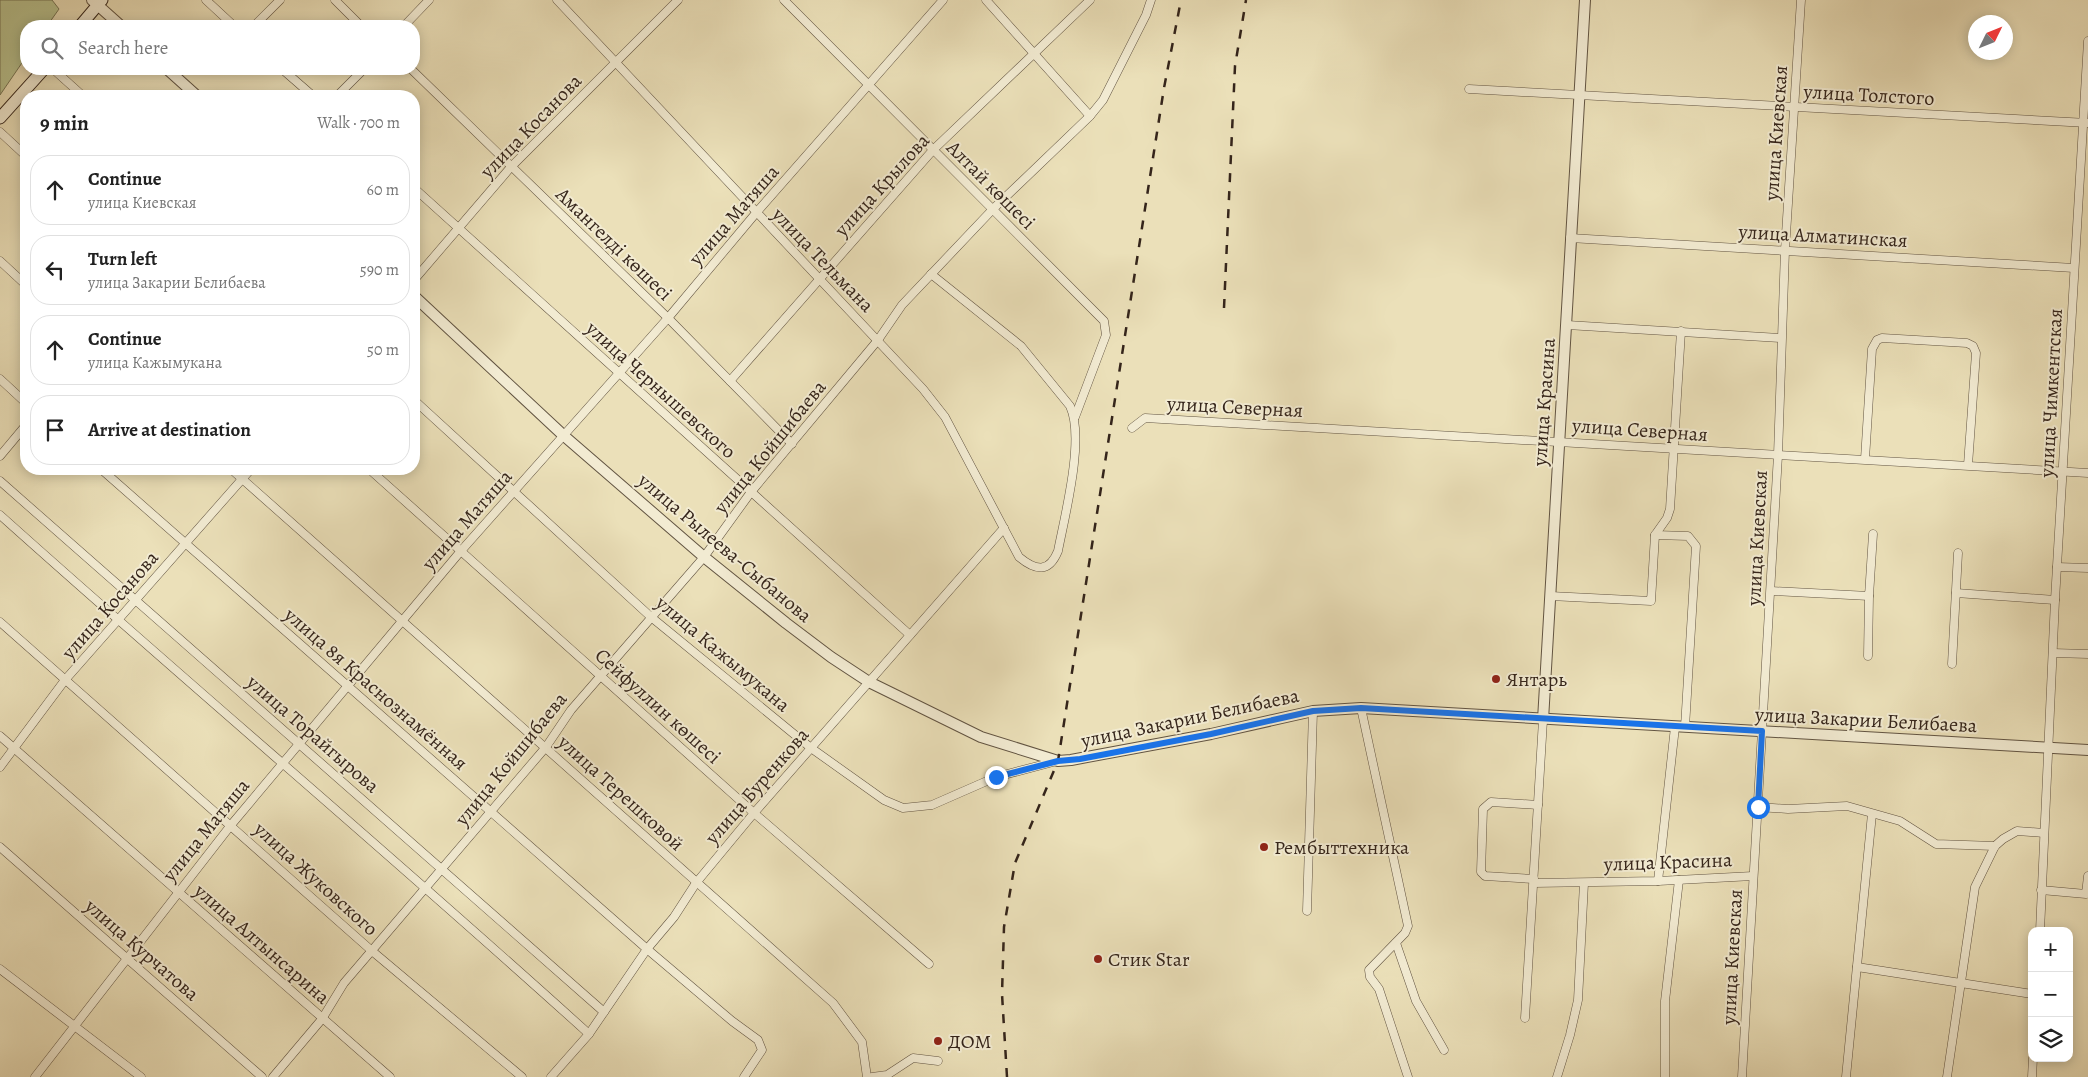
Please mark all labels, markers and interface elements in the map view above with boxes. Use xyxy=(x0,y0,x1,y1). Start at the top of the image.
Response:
north arrow xyxy=(1968,15,2013,60)
search box xyxy=(20,20,420,75)
icon: search xyxy=(38,34,66,62)
text: Search here xyxy=(78,35,168,61)
street label: улица Киевская xyxy=(1758,64,1794,203)
street label: улица Косанова xyxy=(474,67,588,185)
street label: улица Толстого xyxy=(1802,78,1935,112)
text: 9 min xyxy=(40,109,89,137)
text: Walk · 700 m xyxy=(317,112,400,134)
street label: улица Крылова xyxy=(828,127,936,243)
street label: Алтай көшесі xyxy=(940,134,1041,235)
street label: улица Матяша xyxy=(682,158,786,272)
text: Continue xyxy=(88,166,162,192)
icon: ahead xyxy=(41,176,69,204)
text: 60 m xyxy=(367,179,399,201)
street label: Амангелді көшесі xyxy=(549,181,678,307)
text: улица Киевская xyxy=(88,192,197,214)
street label: улица Тельмана xyxy=(765,201,880,319)
street label: улица Алматинская xyxy=(1737,218,1908,254)
text: Turn left xyxy=(88,246,157,272)
icon: left xyxy=(41,256,69,284)
text: 590 m xyxy=(360,259,399,281)
text: улица Закарии Белибаева xyxy=(88,272,266,294)
street label: улица Чимкентская xyxy=(2033,308,2069,479)
street label: улица Чернышевского xyxy=(579,315,742,465)
text: Continue xyxy=(88,326,162,352)
icon: ahead xyxy=(41,336,69,364)
street label: улица Красина xyxy=(1526,336,1562,468)
text: 50 m xyxy=(367,339,399,361)
text: улица Кажымукана xyxy=(88,352,222,374)
street label: улица Койшибаева xyxy=(707,374,833,520)
street label: улица Северная xyxy=(1165,390,1304,424)
street label: улица Северная xyxy=(1570,412,1709,448)
icon: arrive xyxy=(41,416,69,444)
text: Arrive at destination xyxy=(88,417,251,443)
street label: улица Матяша xyxy=(415,463,519,577)
street label: улица Рылеева-Сыбанова xyxy=(632,467,818,629)
street label: улица Киевская xyxy=(1740,470,1774,607)
street label: улица Косанова xyxy=(55,544,165,666)
street label: улица Кажымукана xyxy=(649,589,797,719)
street label: улица 8я Краснознамённая xyxy=(278,601,474,776)
street label: Сейфуллин көшесі xyxy=(589,642,727,770)
place label: Янтарь xyxy=(1506,666,1567,693)
street label: улица Торайгырова xyxy=(240,668,386,800)
marker: Янтарь xyxy=(1490,673,1502,685)
street label: улица Закарии Белибаева xyxy=(1078,682,1302,755)
street label: улица Койшибаева xyxy=(448,686,574,832)
street label: улица Закарии Белибаева xyxy=(1753,701,1978,739)
street label: улица Буренкова xyxy=(698,721,816,851)
street label: улица Терешковой xyxy=(551,728,690,857)
route end xyxy=(985,766,1008,789)
street label: улица Матяша xyxy=(156,772,256,888)
route start xyxy=(1747,796,1770,819)
street label: улица Жуковского xyxy=(247,815,384,942)
place label: Рембыттехника xyxy=(1274,834,1410,861)
marker: Рембыттехника xyxy=(1258,841,1270,853)
street label: улица Красина xyxy=(1602,846,1733,878)
street label: улица Алтынсарина xyxy=(188,877,336,1011)
street label: улица Киевская xyxy=(1715,889,1749,1026)
street label: улица Курчатова xyxy=(78,892,206,1008)
map controls xyxy=(2028,927,2073,1062)
button: + xyxy=(2028,927,2073,972)
place label: Стик Star xyxy=(1108,946,1190,973)
marker: Стик Star xyxy=(1092,953,1104,965)
button: − xyxy=(2028,972,2073,1017)
button: layers xyxy=(2028,1017,2073,1062)
place label: ДОМ xyxy=(948,1028,992,1055)
marker: ДОМ xyxy=(932,1035,944,1047)

